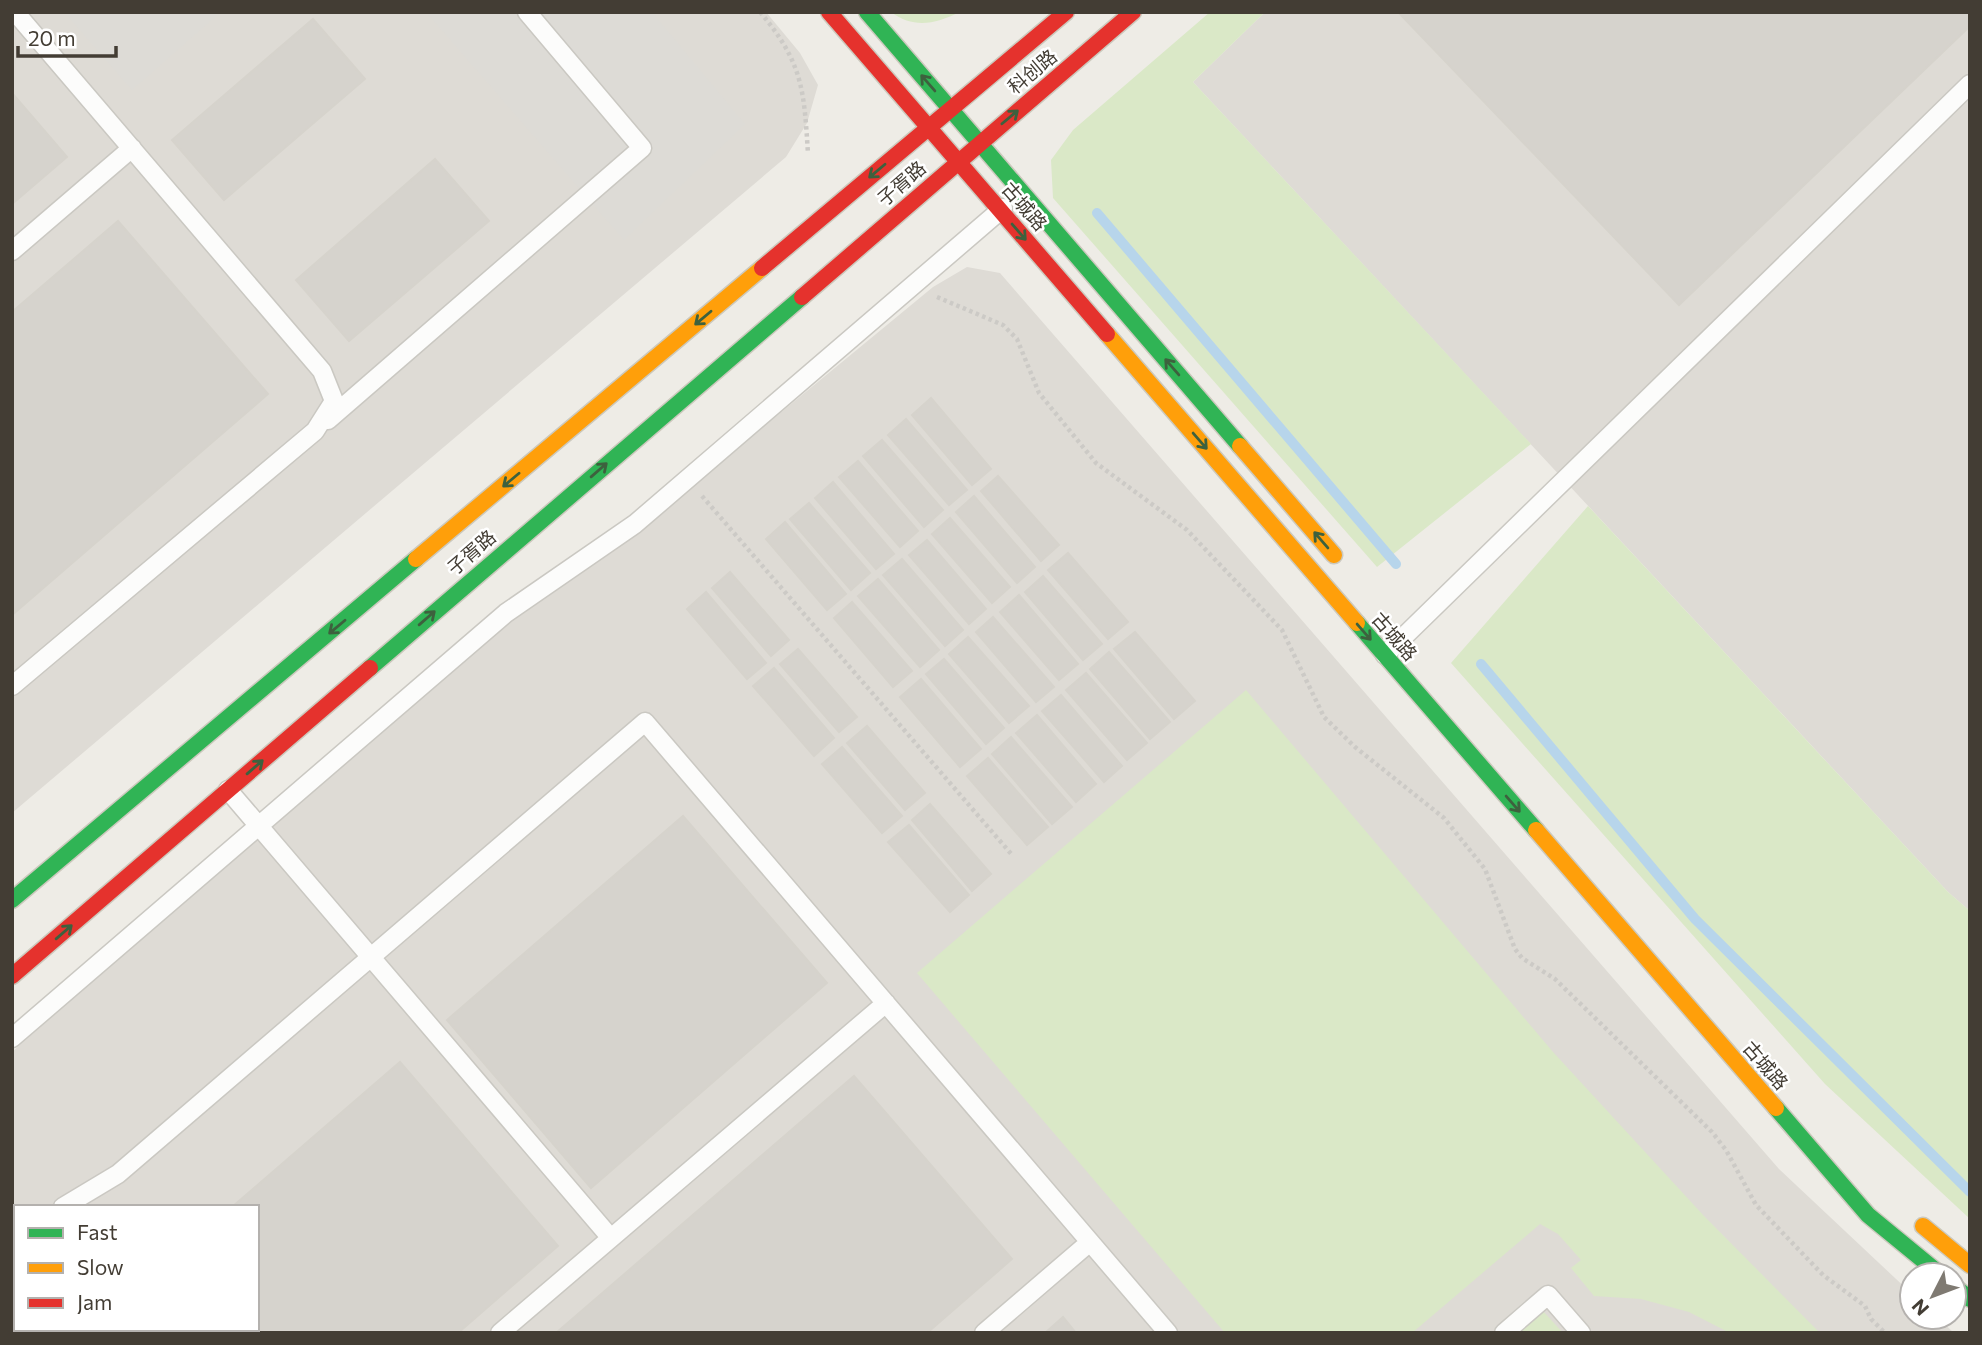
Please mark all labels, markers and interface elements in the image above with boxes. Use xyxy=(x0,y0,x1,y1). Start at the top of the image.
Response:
scale bar xyxy=(18,14,116,58)
text: 20 m xyxy=(28,25,76,50)
street label: 科创路 xyxy=(1003,44,1061,98)
one-way arrow xyxy=(920,74,936,92)
one-way arrow xyxy=(1001,109,1019,125)
street label: 子胥路 xyxy=(872,156,930,210)
one-way arrow xyxy=(869,163,887,179)
street label: 古城路 xyxy=(998,177,1052,235)
one-way arrow xyxy=(1011,222,1027,240)
one-way arrow xyxy=(695,310,713,326)
one-way arrow xyxy=(1164,359,1180,377)
one-way arrow xyxy=(1192,432,1208,450)
one-way arrow xyxy=(590,462,608,478)
one-way arrow xyxy=(502,472,520,488)
street label: 子胥路 xyxy=(442,525,500,579)
one-way arrow xyxy=(1313,531,1329,549)
street label: 古城路 xyxy=(1368,607,1422,665)
one-way arrow xyxy=(418,610,436,626)
one-way arrow xyxy=(328,619,346,634)
one-way arrow xyxy=(1356,623,1372,641)
one-way arrow xyxy=(245,759,263,775)
one-way arrow xyxy=(1505,795,1521,813)
one-way arrow xyxy=(55,924,73,940)
street label: 古城路 xyxy=(1739,1036,1793,1094)
legend xyxy=(14,1205,259,1331)
text: Fast xyxy=(77,1219,118,1244)
text: Slow xyxy=(77,1254,124,1279)
north arrow xyxy=(1898,1261,1968,1331)
text: Jam xyxy=(77,1289,112,1314)
text: N xyxy=(1907,1295,1933,1321)

